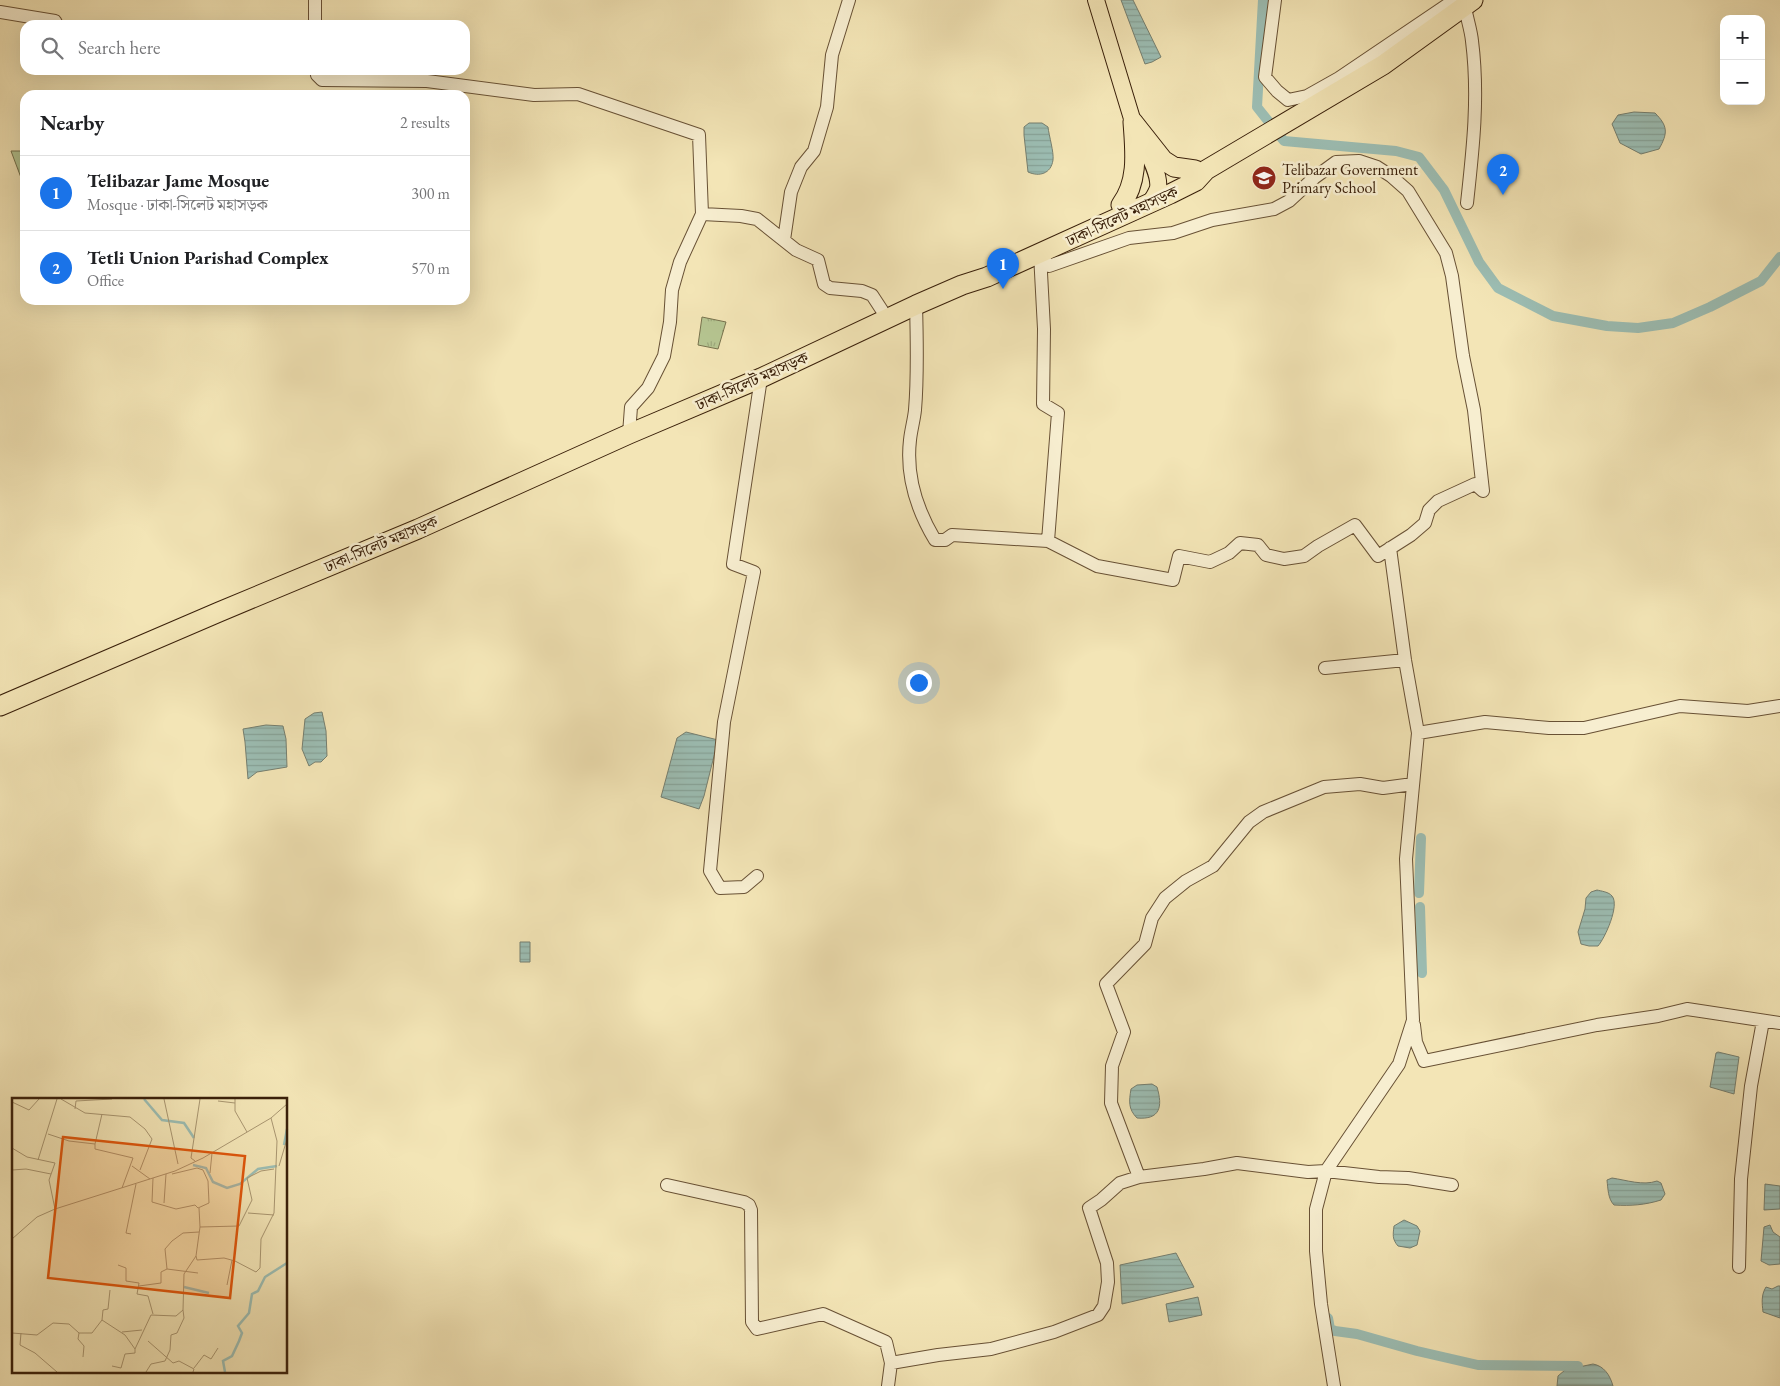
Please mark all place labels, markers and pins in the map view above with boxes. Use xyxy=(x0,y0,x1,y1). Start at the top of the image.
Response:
pin: 2 xyxy=(1487,154,1519,195)
place label: Telibazar Government Primary School xyxy=(1282,159,1418,198)
school or university icon: Telibazar Government Primary School xyxy=(1251,165,1277,191)
pin: 1 xyxy=(987,248,1019,289)

